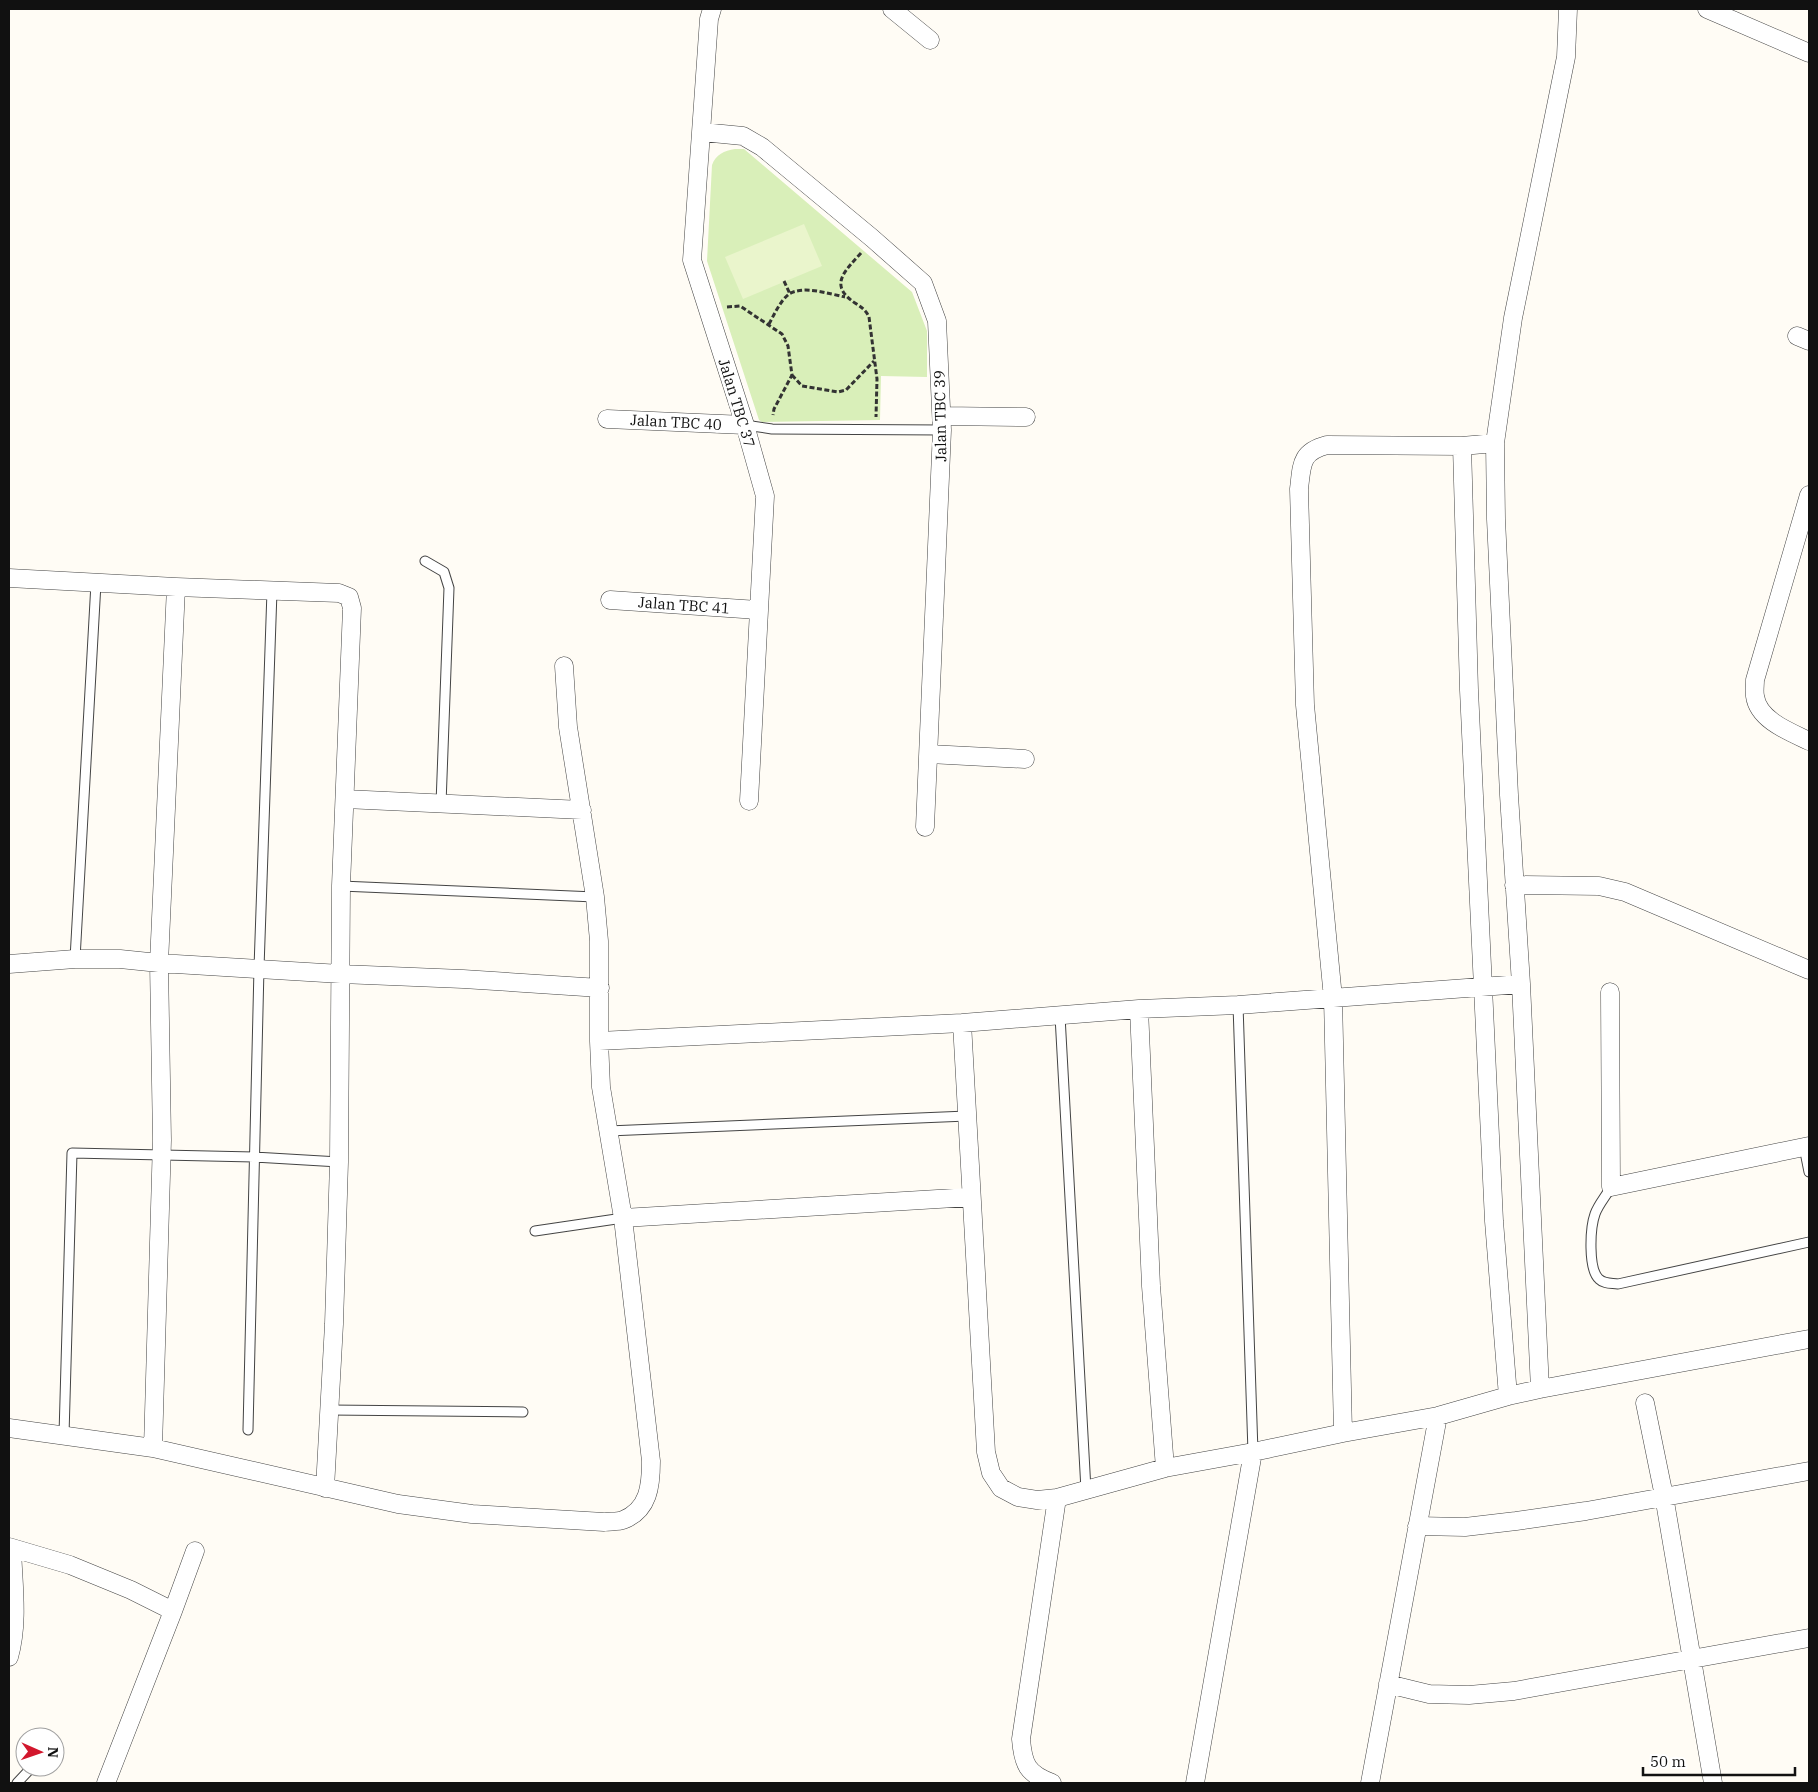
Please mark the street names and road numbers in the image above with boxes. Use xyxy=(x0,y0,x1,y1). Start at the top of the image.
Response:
street label: Jalan TBC 37 xyxy=(714,356,760,450)
street label: Jalan TBC 39 xyxy=(930,370,950,462)
street label: Jalan TBC 40 xyxy=(630,410,722,434)
street label: Jalan TBC 41 xyxy=(638,592,730,618)

